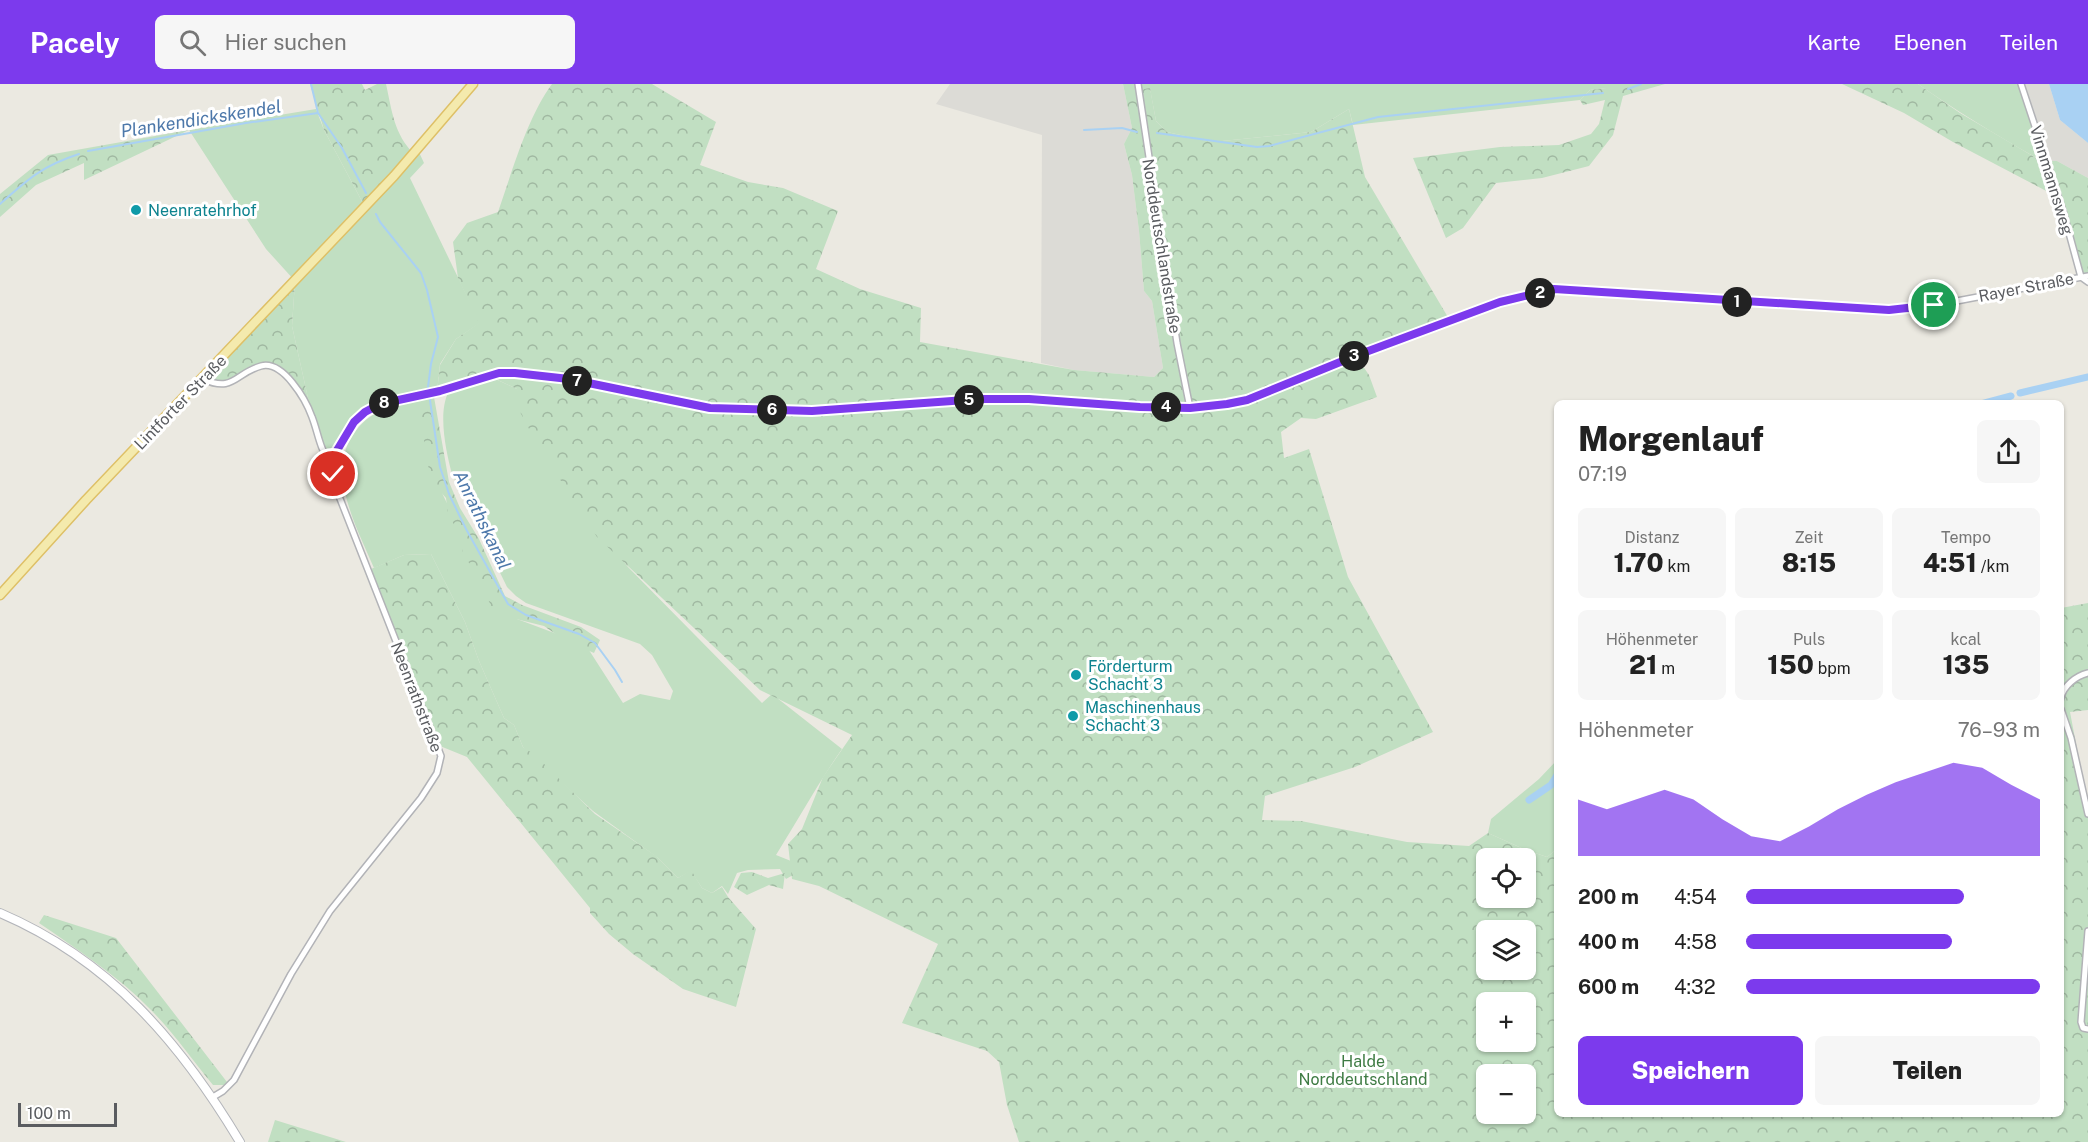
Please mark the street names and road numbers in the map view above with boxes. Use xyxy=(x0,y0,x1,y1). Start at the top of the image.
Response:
street label: Vinnmannsweg xyxy=(2026,123,2077,237)
street label: Norddeutschlandstraße xyxy=(1138,157,1185,335)
street label: Rayer Straße xyxy=(1977,269,2075,306)
street label: Lintforter Straße xyxy=(130,351,230,454)
street label: Neenrathstraße xyxy=(387,639,446,755)

